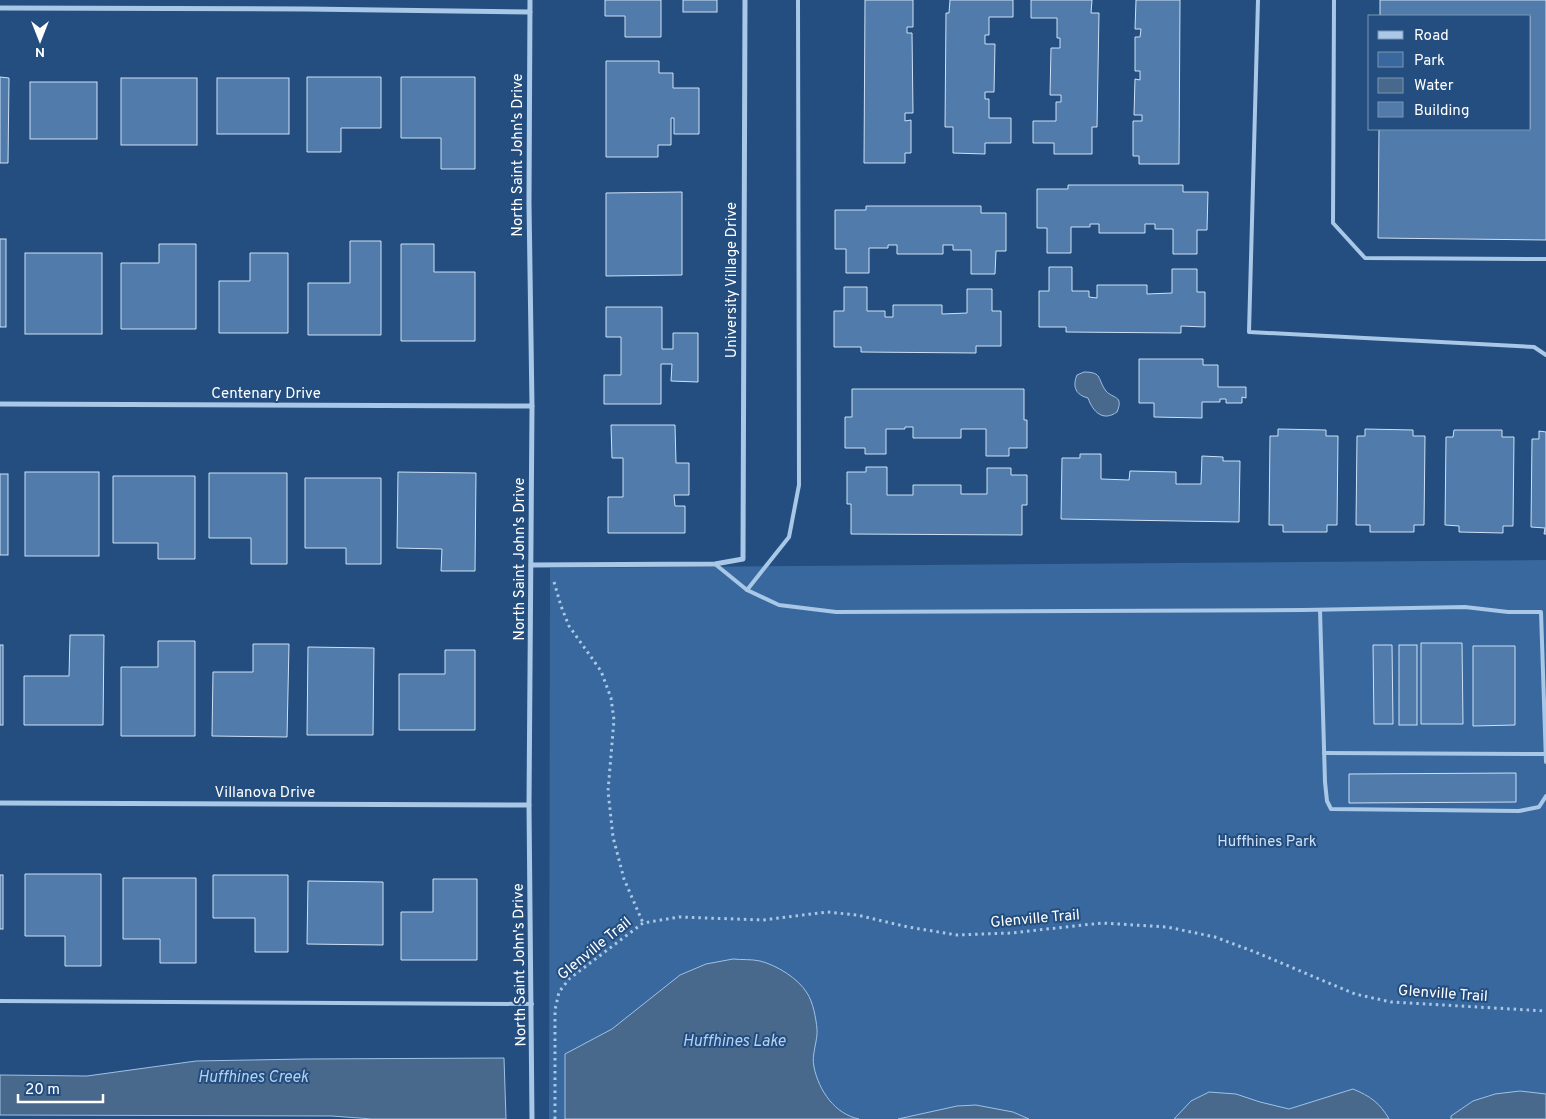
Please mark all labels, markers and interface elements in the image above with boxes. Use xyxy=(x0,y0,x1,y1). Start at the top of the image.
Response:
north arrow xyxy=(15,15,65,65)
legend xyxy=(1368,15,1531,130)
text: Road xyxy=(1414,27,1449,46)
text: N xyxy=(35,43,45,60)
text: Park xyxy=(1414,52,1445,71)
street label: North Saint John's Drive xyxy=(509,73,528,237)
text: Water xyxy=(1414,77,1454,96)
text: Building xyxy=(1414,102,1469,121)
street label: University Village Drive xyxy=(723,202,742,358)
street label: Centenary Drive xyxy=(211,385,321,404)
street label: North Saint John's Drive xyxy=(511,477,530,641)
street label: Villanova Drive xyxy=(215,784,315,803)
park label: Huffhines Park xyxy=(1217,833,1317,852)
street label: North Saint John's Drive xyxy=(510,883,531,1047)
street label: Glenville Trail xyxy=(990,906,1081,933)
street label: Glenville Trail xyxy=(554,914,636,985)
street label: Glenville Trail xyxy=(1397,982,1488,1007)
water label: Huffhines Lake xyxy=(683,1032,786,1052)
water label: Huffhines Creek xyxy=(198,1068,309,1088)
scale bar xyxy=(18,1072,102,1104)
text: 20 m xyxy=(25,1081,60,1100)

